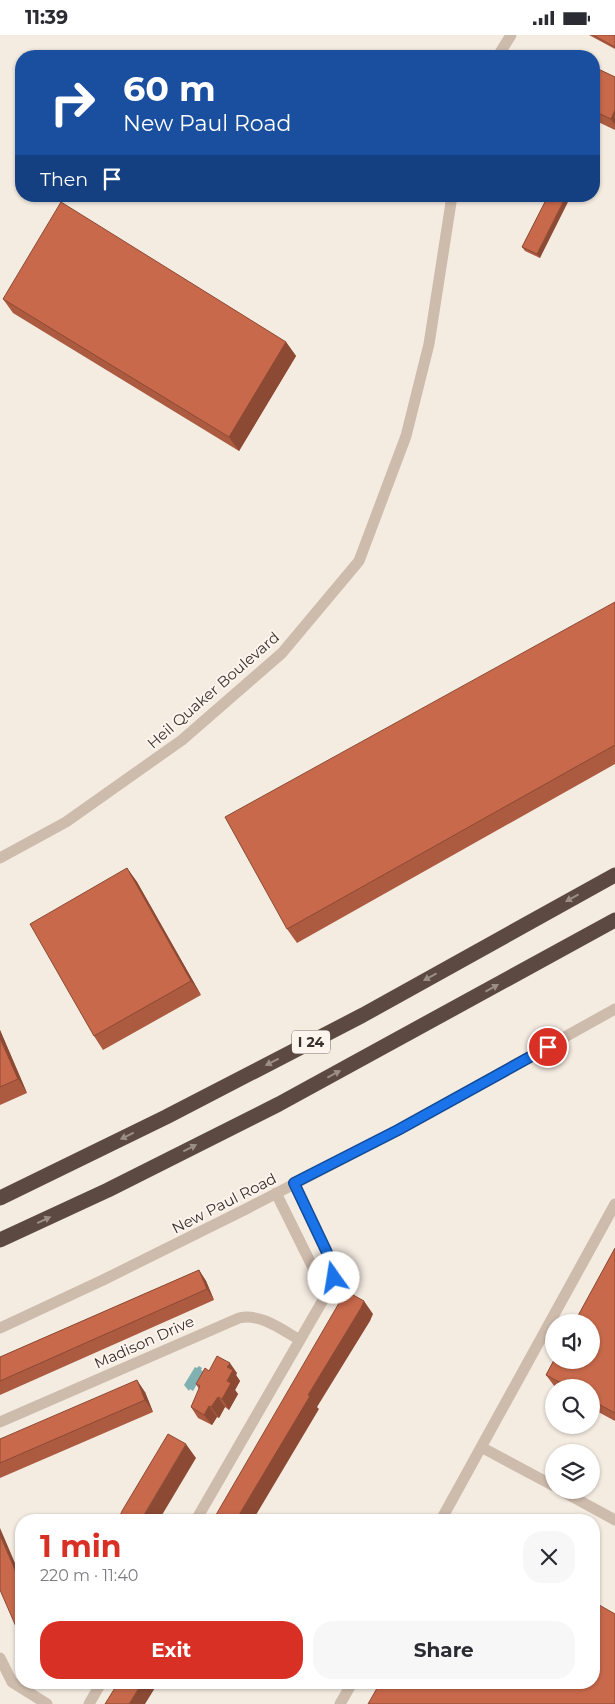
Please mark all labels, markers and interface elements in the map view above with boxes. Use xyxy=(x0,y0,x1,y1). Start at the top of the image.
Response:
text: 11:39 xyxy=(25,6,68,29)
text: 60 m xyxy=(123,67,216,110)
icon: right xyxy=(40,70,105,135)
text: New Paul Road xyxy=(123,110,292,137)
icon: arrive xyxy=(98,165,126,193)
text: Then xyxy=(40,168,88,191)
street label: Heil Quaker Boulevard xyxy=(143,627,283,753)
one-way arrow xyxy=(566,894,579,903)
one-way arrow xyxy=(424,973,437,982)
one-way arrow xyxy=(486,983,499,992)
pin xyxy=(527,1026,569,1068)
road number: I 24 xyxy=(292,1031,330,1054)
icon: arrive xyxy=(534,1033,562,1061)
one-way arrow xyxy=(264,1058,279,1066)
one-way arrow xyxy=(328,1069,341,1078)
one-way arrow xyxy=(120,1132,134,1140)
one-way arrow xyxy=(183,1144,197,1152)
street label: New Paul Road xyxy=(169,1168,279,1238)
one-way arrow xyxy=(37,1215,51,1223)
position arrow xyxy=(307,1251,359,1303)
street label: Madison Drive xyxy=(91,1311,197,1373)
map controls xyxy=(545,1314,600,1499)
button: sound xyxy=(545,1314,600,1369)
button: search xyxy=(545,1379,600,1434)
button: layers xyxy=(545,1444,600,1499)
text: 1 min xyxy=(40,1528,121,1565)
button: close xyxy=(523,1531,575,1583)
text: 220 m · 11:40 xyxy=(40,1566,138,1585)
button: Exit xyxy=(40,1621,303,1679)
button: Share xyxy=(313,1621,575,1679)

